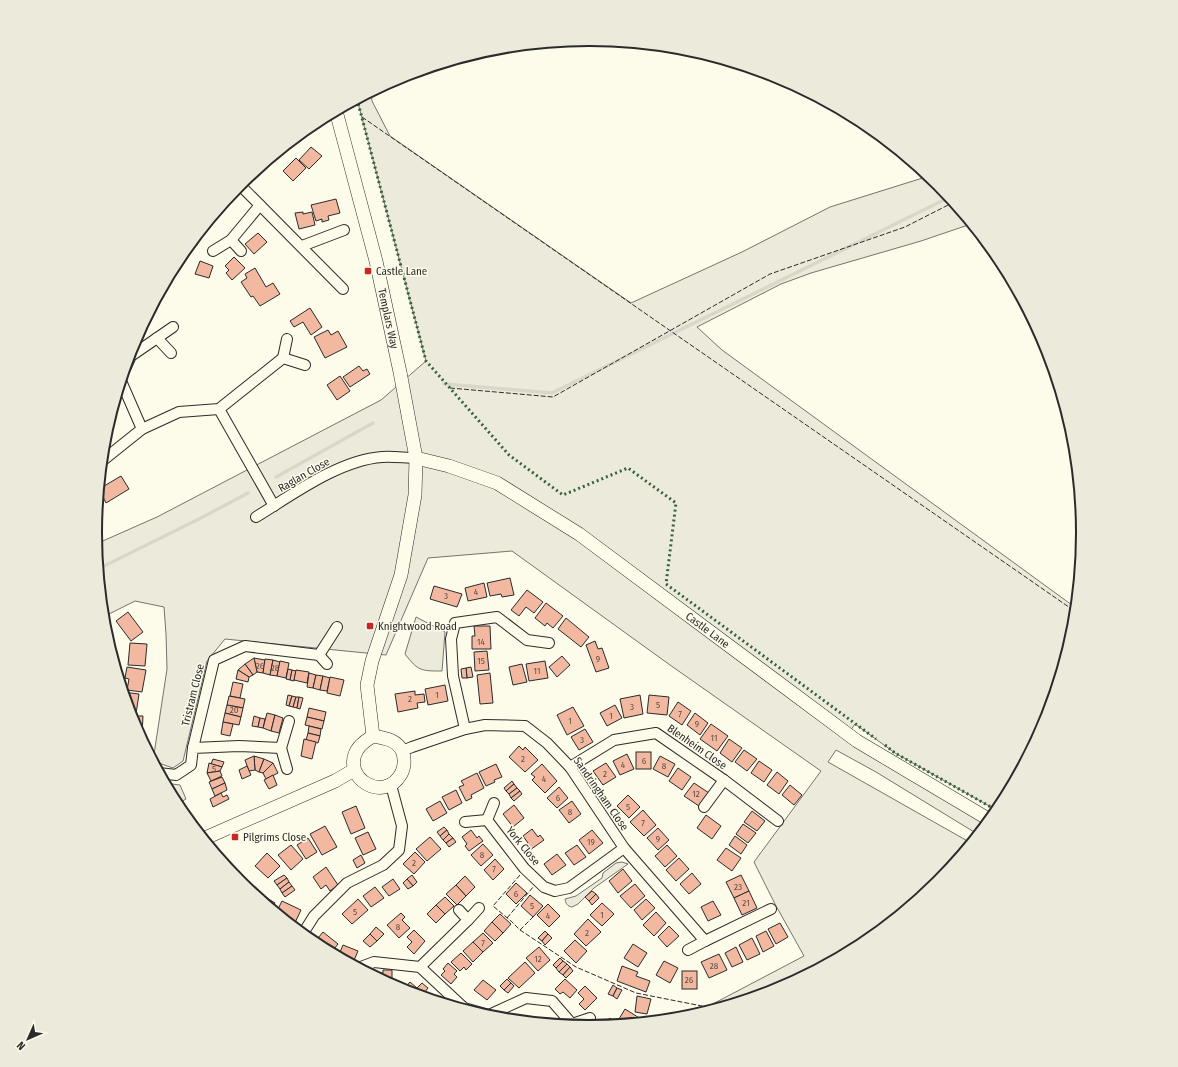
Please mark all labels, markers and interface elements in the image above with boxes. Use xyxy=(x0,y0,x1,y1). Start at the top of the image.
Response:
place label: Castle Lane xyxy=(376,265,427,278)
marker: Castle Lane xyxy=(363,266,373,276)
street label: Templars Way xyxy=(376,287,401,350)
street label: Raglan Close xyxy=(276,455,332,495)
house number: 4 xyxy=(474,587,479,597)
house number: 3 xyxy=(444,591,448,601)
street label: Castle Lane xyxy=(683,609,732,650)
place label: Knightwood Road xyxy=(378,620,457,633)
marker: Knightwood Road xyxy=(365,621,375,631)
house number: 14 xyxy=(477,637,486,647)
house number: 9 xyxy=(596,654,600,664)
house number: 15 xyxy=(477,656,485,666)
house number: 26 xyxy=(256,661,265,671)
street label: Tristram Close xyxy=(179,662,207,728)
house number: 28 xyxy=(271,663,280,673)
house number: 11 xyxy=(534,666,540,676)
house number: 1 xyxy=(435,690,439,700)
house number: 2 xyxy=(408,694,412,704)
house number: 5 xyxy=(656,700,660,710)
house number: 3 xyxy=(630,702,634,712)
house number: 20 xyxy=(230,705,239,715)
house number: 7 xyxy=(678,709,682,719)
house number: 1 xyxy=(609,711,613,721)
house number: 1 xyxy=(568,716,572,726)
house number: 9 xyxy=(695,719,699,729)
street label: Blenheim Close xyxy=(665,722,729,772)
house number: 11 xyxy=(711,733,717,743)
house number: 3 xyxy=(580,735,584,745)
house number: 2 xyxy=(521,754,525,764)
street label: Sandringham Close xyxy=(571,755,631,833)
house number: 6 xyxy=(642,756,647,766)
house number: 4 xyxy=(621,760,626,770)
house number: 8 xyxy=(662,761,667,771)
house number: 5 xyxy=(212,764,216,774)
house number: 2 xyxy=(603,769,607,779)
house number: 4 xyxy=(542,774,547,784)
house number: 12 xyxy=(692,789,700,799)
house number: 6 xyxy=(556,793,561,803)
house number: 5 xyxy=(626,802,630,812)
house number: 8 xyxy=(568,807,573,817)
house number: 7 xyxy=(641,818,645,828)
street label: York Close xyxy=(503,824,543,868)
place label: Pilgrims Close xyxy=(243,831,306,844)
marker: Pilgrims Close xyxy=(230,832,240,842)
house number: 9 xyxy=(656,834,660,844)
house number: 19 xyxy=(587,837,595,847)
house number: 8 xyxy=(480,850,485,860)
house number: 2 xyxy=(412,858,416,868)
house number: 7 xyxy=(492,864,496,874)
house number: 23 xyxy=(734,882,742,892)
house number: 6 xyxy=(514,889,519,899)
house number: 21 xyxy=(742,898,750,908)
house number: 5 xyxy=(530,901,534,911)
house number: 5 xyxy=(353,907,357,917)
house number: 1 xyxy=(600,910,604,920)
house number: 4 xyxy=(546,911,551,921)
house number: 8 xyxy=(396,922,401,932)
house number: 2 xyxy=(585,928,589,938)
house number: 7 xyxy=(481,938,485,948)
house number: 12 xyxy=(534,954,542,964)
house number: 28 xyxy=(710,961,719,971)
house number: 26 xyxy=(685,975,694,985)
north arrow xyxy=(8,1019,48,1059)
text: N xyxy=(14,1039,28,1053)

